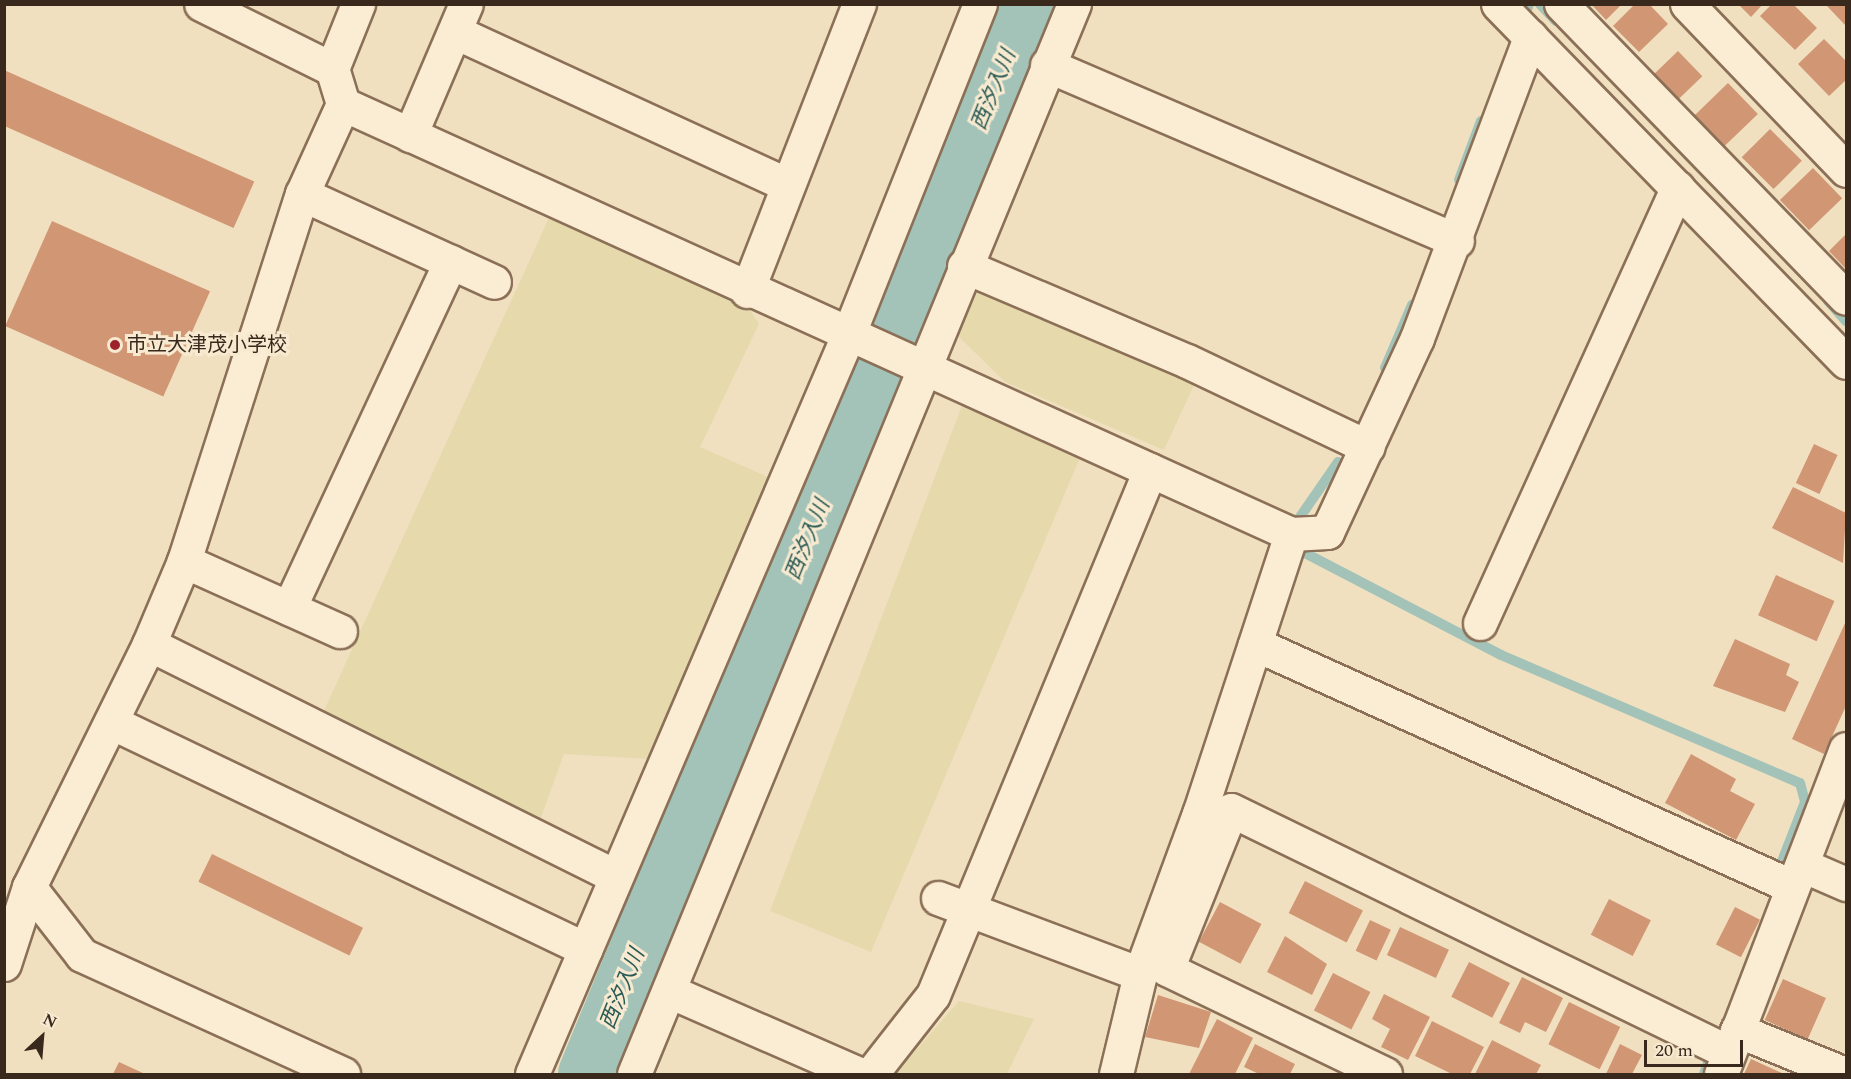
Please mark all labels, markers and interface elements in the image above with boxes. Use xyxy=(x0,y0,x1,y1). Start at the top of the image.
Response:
water label: 西汐入川 xyxy=(967,46,1021,134)
place label: 市立大津茂小学校 xyxy=(127,333,287,357)
marker: 市立大津茂小学校 xyxy=(108,338,122,352)
water label: 西汐入川 xyxy=(781,496,835,584)
water label: 西汐入川 xyxy=(596,945,650,1033)
north arrow xyxy=(12,1007,72,1067)
text: N xyxy=(39,1007,61,1034)
scale bar xyxy=(1647,1028,1746,1066)
text: 20 m xyxy=(1655,1037,1693,1064)

